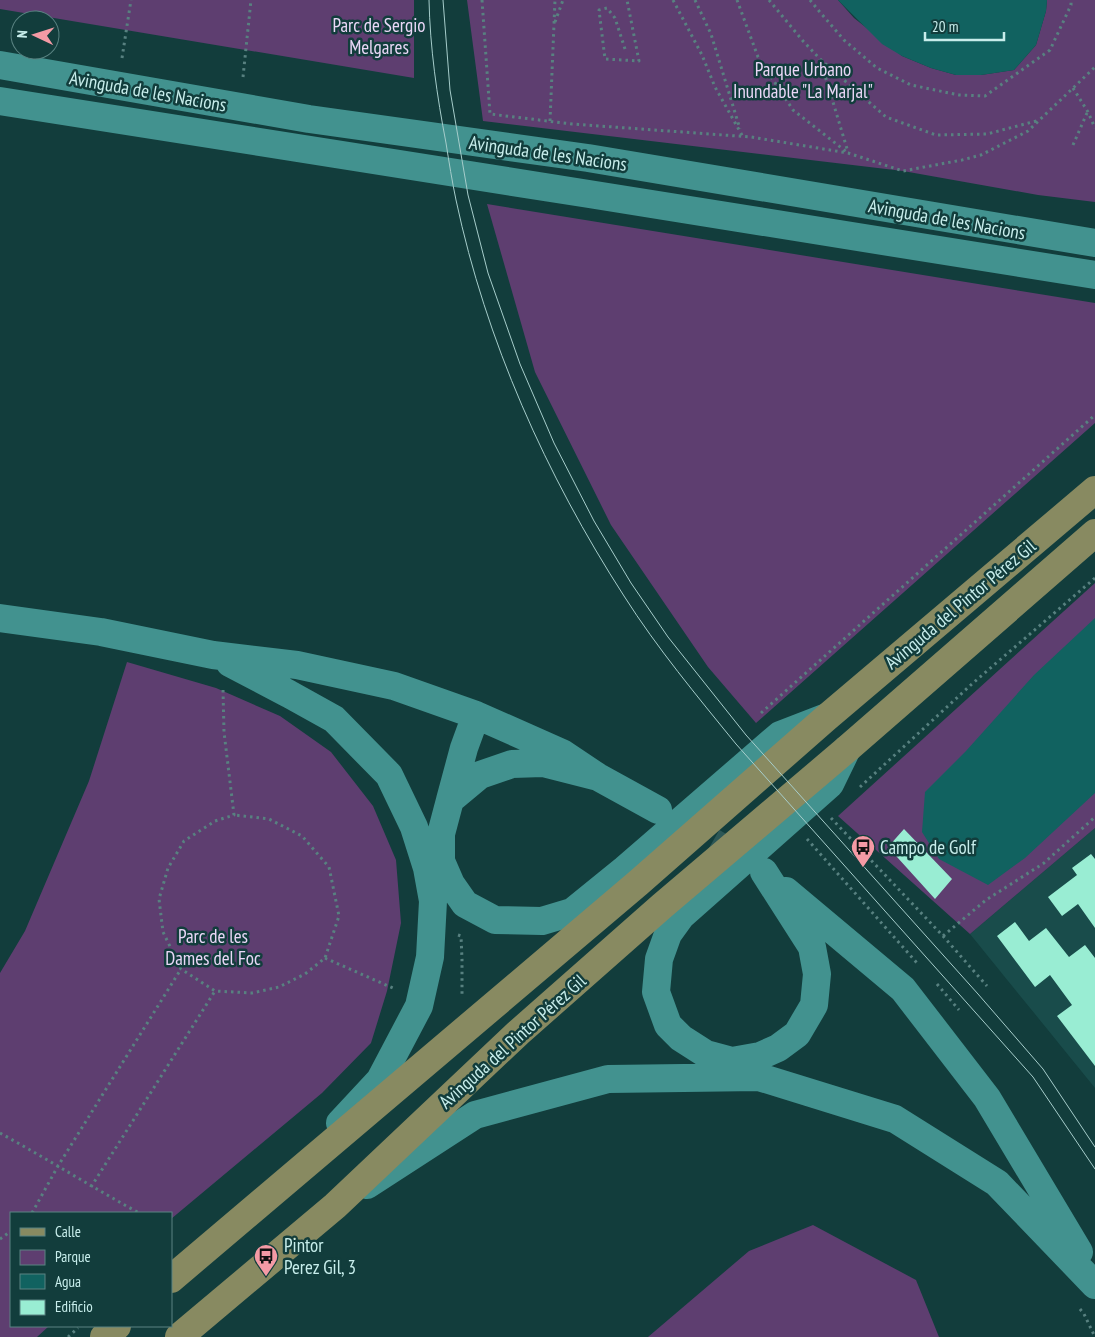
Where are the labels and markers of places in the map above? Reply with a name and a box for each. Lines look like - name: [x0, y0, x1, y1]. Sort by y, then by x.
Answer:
- bus stop icon: Campo de Golf: [850, 834, 876, 868]
- place label: Campo de Golf: [880, 835, 977, 859]
- place label: Pintor Perez Gil, 3: [284, 1233, 356, 1279]
- bus stop icon: Pintor Perez Gil, 3: [253, 1243, 279, 1277]

